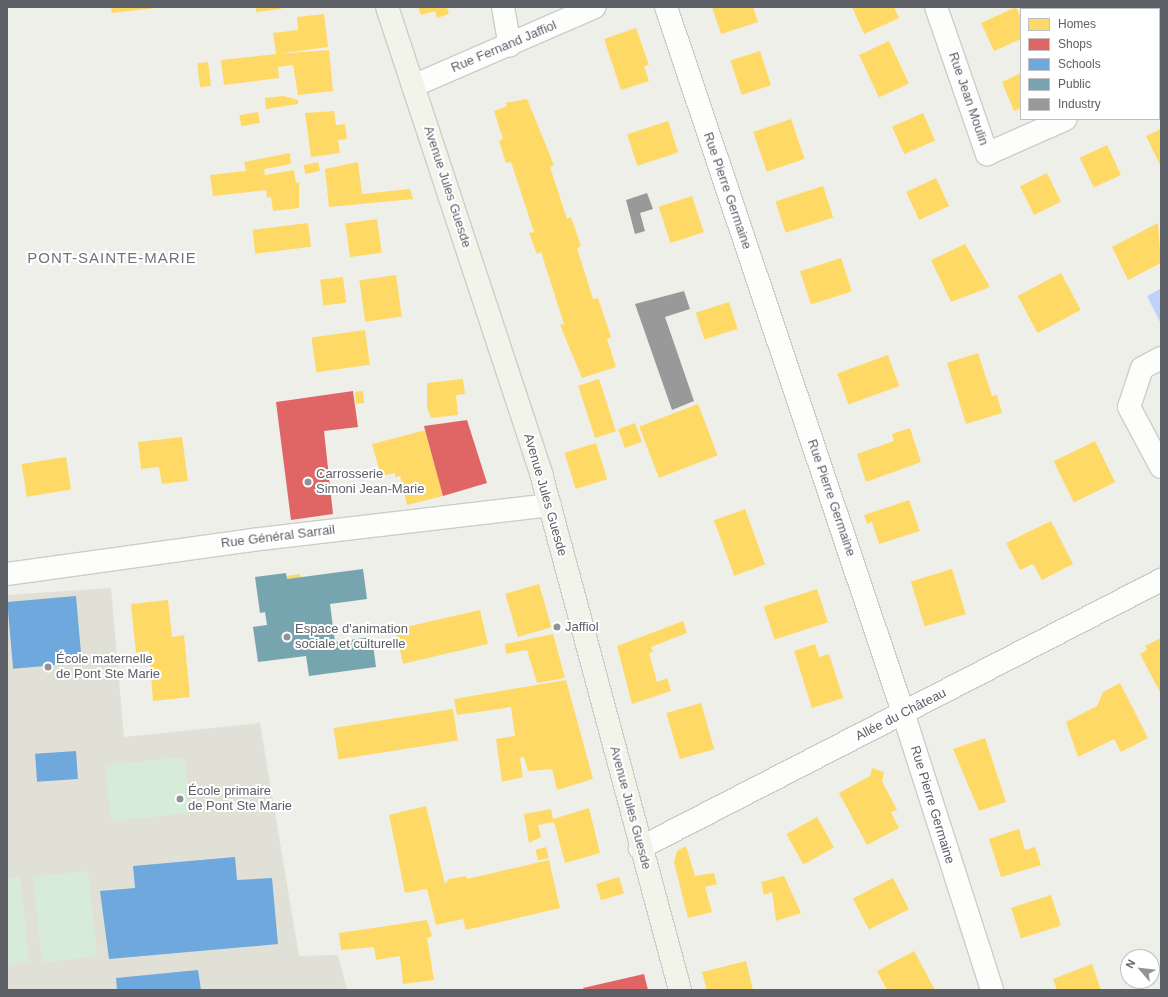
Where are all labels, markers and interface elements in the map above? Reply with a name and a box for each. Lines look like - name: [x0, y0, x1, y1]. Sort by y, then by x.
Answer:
- legend: [1020, 8, 1160, 120]
- text: Homes: [1058, 17, 1096, 31]
- street label: Rue Fernand Jaffiol: [449, 18, 559, 76]
- text: Shops: [1058, 37, 1092, 51]
- street label: Rue Jean Moulin: [945, 50, 991, 148]
- text: Schools: [1058, 57, 1101, 71]
- text: Public: [1058, 77, 1091, 91]
- text: Industry: [1058, 97, 1101, 111]
- street label: Avenue Jules Guesde: [420, 124, 474, 250]
- street label: Rue Pierre Germaine: [700, 130, 754, 252]
- district label: PONT-SAINTE-MARIE: [27, 249, 197, 267]
- street label: Avenue Jules Guesde: [520, 432, 570, 558]
- street label: Rue Pierre Germaine: [804, 437, 858, 559]
- place label: Carrosserie Simoni Jean-Marie: [316, 467, 424, 498]
- marker: Carrosserie Simoni Jean-Marie: [303, 477, 313, 487]
- street label: Rue Général Sarrail: [220, 522, 336, 552]
- place label: Jaffiol: [565, 619, 599, 635]
- place label: Espace d'animation sociale et culturelle: [295, 622, 408, 653]
- marker: Jaffiol: [552, 622, 562, 632]
- marker: Espace d'animation sociale et culturelle: [282, 632, 292, 642]
- place label: École maternelle de Pont Ste Marie: [56, 652, 160, 683]
- marker: École maternelle de Pont Ste Marie: [43, 662, 53, 672]
- street label: Allée du Château: [853, 685, 949, 745]
- street label: Rue Pierre Germaine: [907, 744, 957, 866]
- street label: Avenue Jules Guesde: [606, 745, 654, 871]
- place label: École primaire de Pont Ste Marie: [188, 784, 292, 815]
- marker: École primaire de Pont Ste Marie: [175, 794, 185, 804]
- north arrow: [1120, 949, 1160, 989]
- text: N: [1123, 958, 1137, 970]

